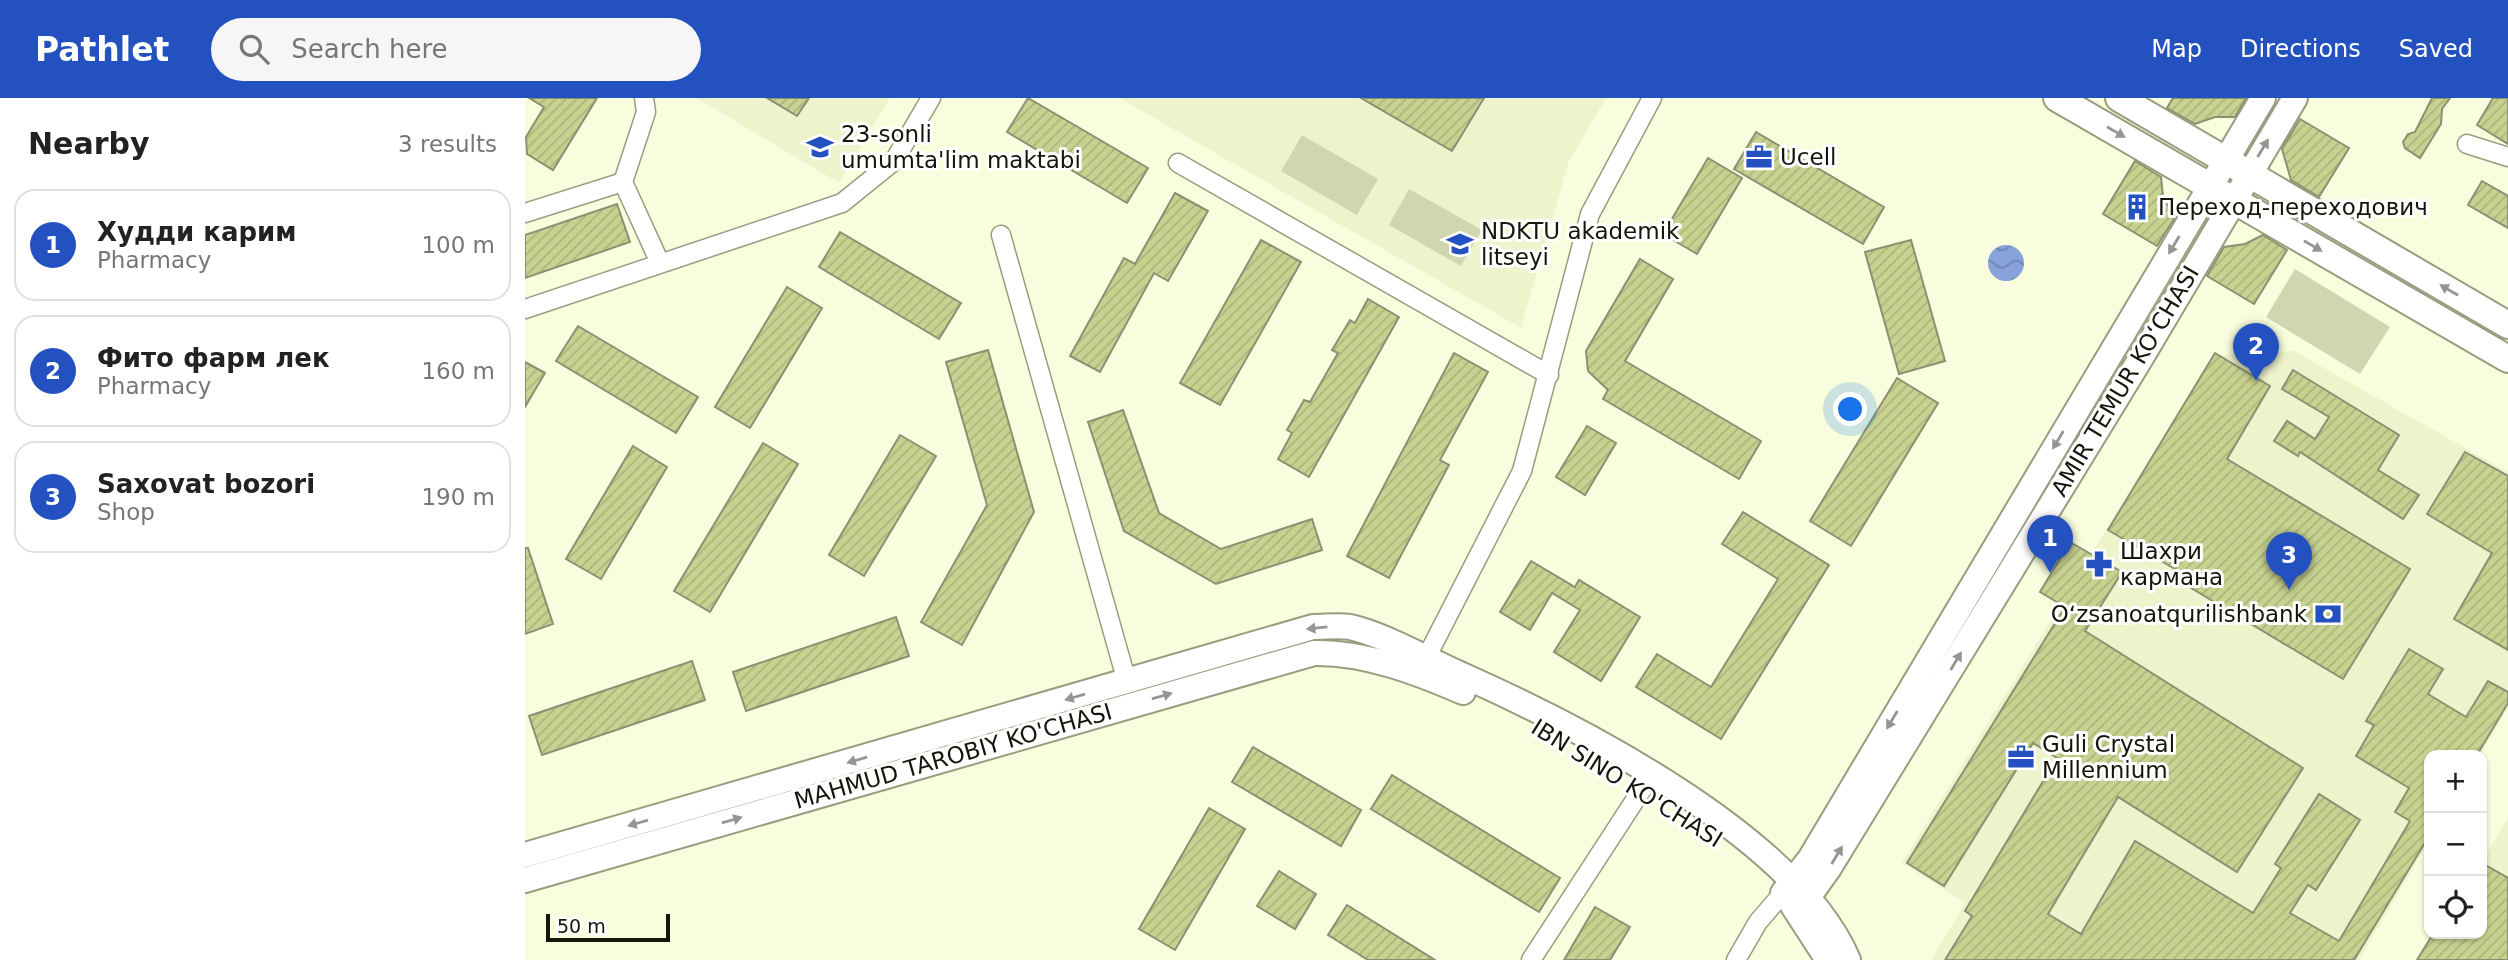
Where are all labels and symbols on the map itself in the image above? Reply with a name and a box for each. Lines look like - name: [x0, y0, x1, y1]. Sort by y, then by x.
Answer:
- place label: 23-sonli umumta'lim maktabi: [841, 121, 1081, 173]
- one-way arrow: [2107, 126, 2126, 138]
- school or university icon: 23-sonli umumta'lim maktabi: [805, 132, 835, 162]
- one-way arrow: [2257, 138, 2270, 157]
- office icon: Ucell: [1744, 142, 1774, 172]
- place label: Ucell: [1780, 144, 1836, 170]
- building icon: Переход-переходович: [2122, 192, 2152, 222]
- place label: Переход-переходович: [2158, 194, 2428, 220]
- place label: NDKTU akademik litseyi: [1481, 218, 1680, 270]
- school or university icon: NDKTU akademik litseyi: [1445, 229, 1475, 259]
- one-way arrow: [2168, 235, 2181, 254]
- one-way arrow: [2304, 240, 2323, 252]
- street label: AMIR TEMUR KO‘CHASI: [2046, 261, 2204, 501]
- one-way arrow: [2439, 284, 2459, 296]
- pin: 2: [2233, 323, 2279, 381]
- your location: [1833, 392, 1867, 426]
- one-way arrow: [2052, 431, 2065, 450]
- pin: 1: [2027, 515, 2073, 573]
- pin: 3: [2266, 532, 2312, 590]
- place label: Шахри кармана: [2120, 538, 2223, 590]
- pharmacy icon: Шахри кармана: [2084, 549, 2114, 579]
- bank icon: Oʻzsanoatqurilishbank: [2313, 599, 2343, 629]
- place label: Oʻzsanoatqurilishbank: [2051, 601, 2308, 627]
- one-way arrow: [1306, 623, 1328, 634]
- one-way arrow: [1949, 652, 1962, 671]
- one-way arrow: [1152, 690, 1173, 700]
- one-way arrow: [1064, 692, 1086, 703]
- street label: MAHMUD TAROBIY KO'CHASI: [791, 698, 1115, 814]
- one-way arrow: [1886, 711, 1899, 730]
- street label: IBN SINO KO'CHASI: [1527, 714, 1727, 852]
- place label: Guli Crystal Millennium: [2042, 731, 2175, 783]
- office icon: Guli Crystal Millennium: [2006, 742, 2036, 772]
- one-way arrow: [846, 755, 867, 765]
- one-way arrow: [721, 814, 742, 824]
- one-way arrow: [627, 818, 648, 828]
- one-way arrow: [1830, 846, 1843, 865]
- scale bar: [546, 911, 670, 943]

